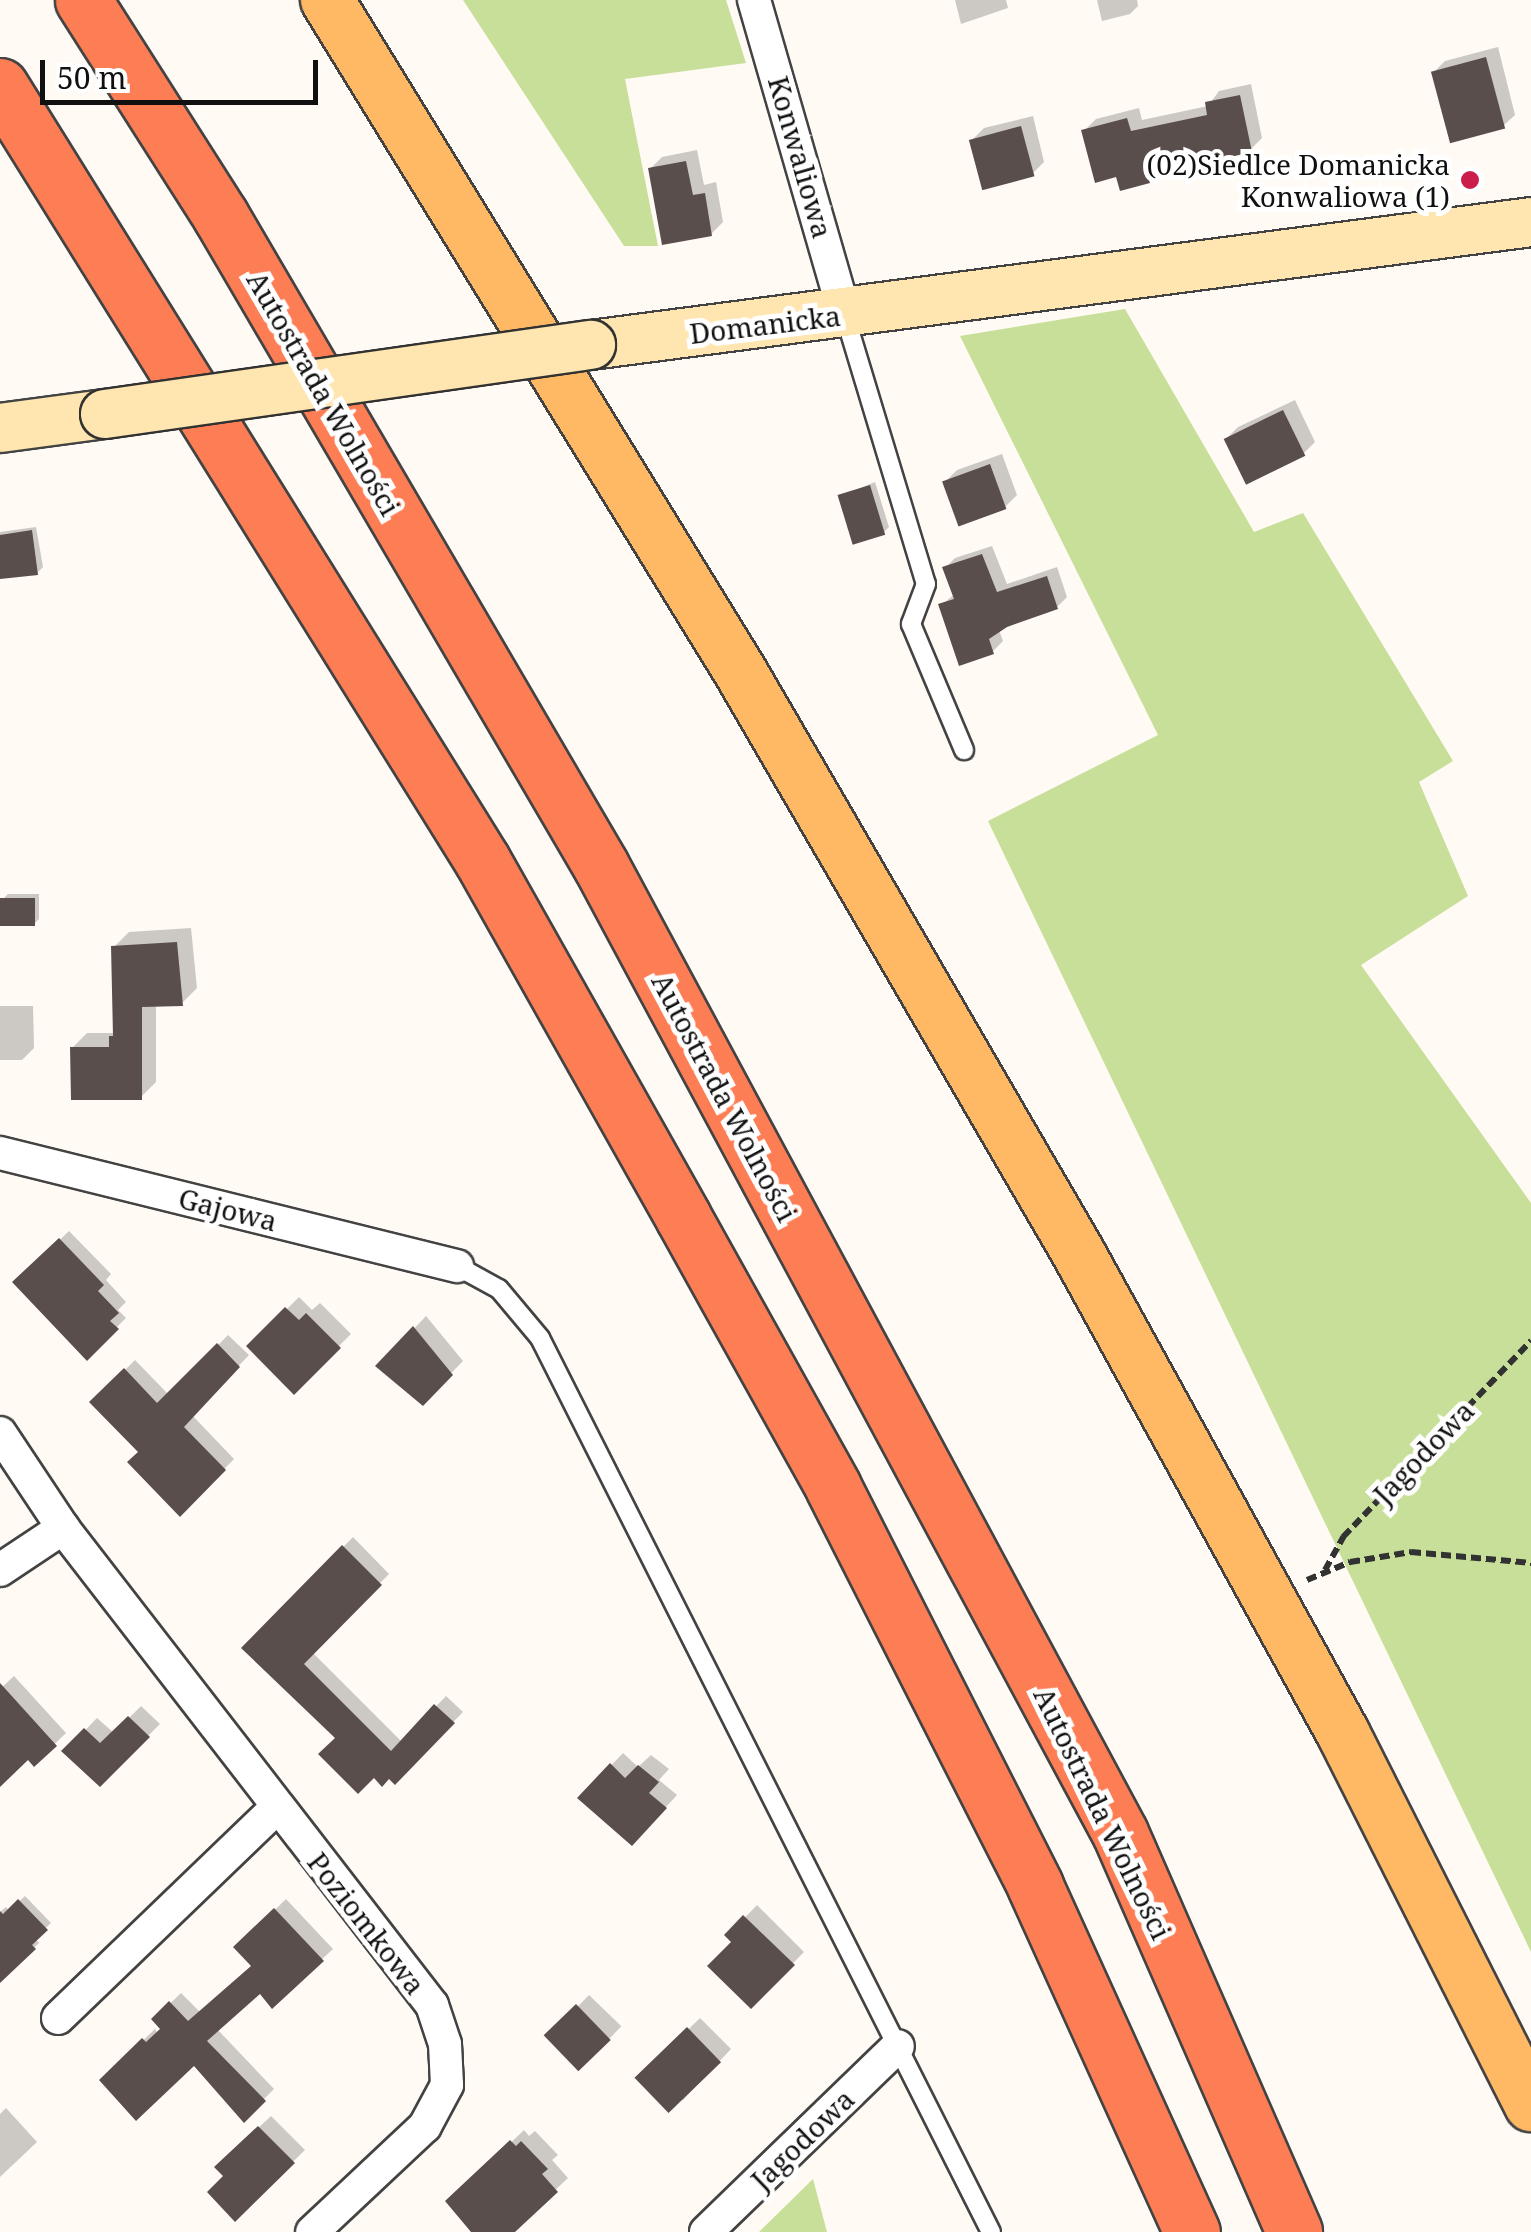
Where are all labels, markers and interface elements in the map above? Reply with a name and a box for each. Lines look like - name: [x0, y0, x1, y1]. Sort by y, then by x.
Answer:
- scale bar: [45, 40, 322, 102]
- text: 50 m: [57, 57, 127, 98]
- street label: Konwaliowa: [762, 72, 840, 242]
- place label: (02)Siedlce Domanicka Konwaliowa (1): [1147, 147, 1450, 213]
- marker: (02)Siedlce Domanicka Konwaliowa (1): [1459, 169, 1481, 191]
- street label: Autostrada Wolności: [240, 265, 408, 521]
- street label: Domanicka: [688, 298, 842, 350]
- street label: Autostrada Wolności: [645, 967, 805, 1227]
- street label: Gajowa: [175, 1181, 281, 1237]
- street label: Jagodowa: [1366, 1393, 1480, 1511]
- street label: Autostrada Wolności: [1027, 1682, 1179, 1944]
- street label: Poziomkowa: [301, 1845, 433, 2001]
- street label: Jagodowa: [743, 2082, 861, 2196]

